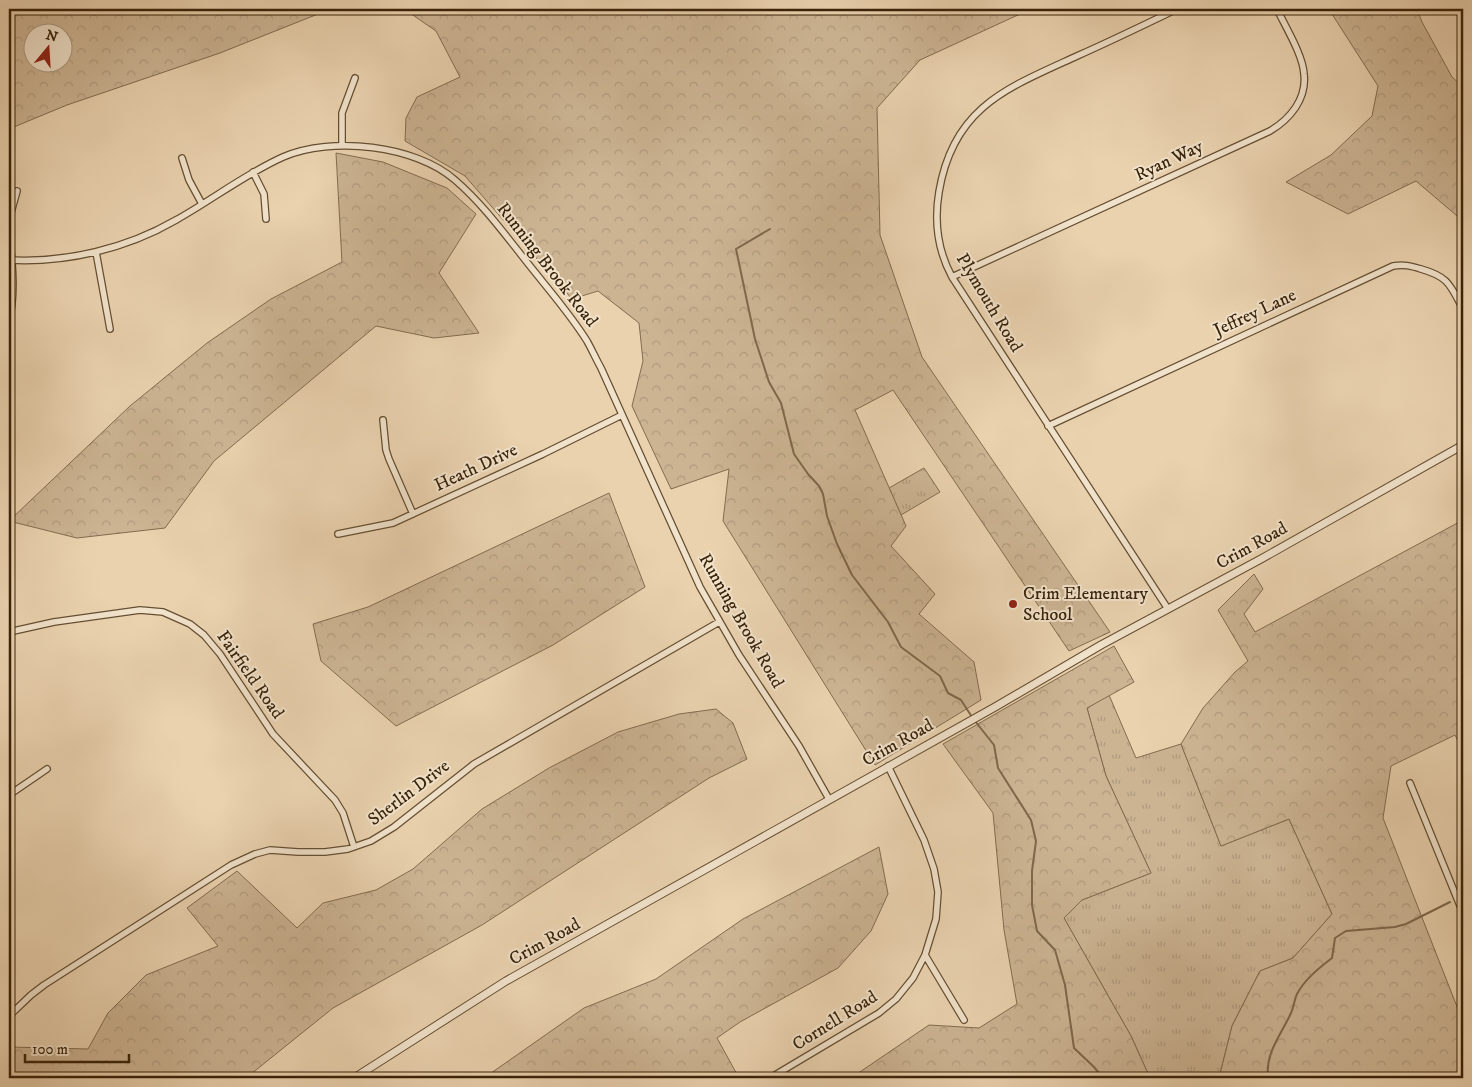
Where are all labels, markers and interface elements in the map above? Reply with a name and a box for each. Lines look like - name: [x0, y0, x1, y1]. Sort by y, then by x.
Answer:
- north arrow: [22, 22, 72, 72]
- text: N: [43, 26, 60, 47]
- street label: Ryan Way: [1131, 135, 1207, 186]
- street label: Running Brook Road: [492, 198, 602, 332]
- street label: Plymouth Road: [951, 250, 1027, 356]
- street label: Jeffrey Lane: [1209, 284, 1300, 342]
- street label: Heath Drive: [431, 439, 521, 497]
- street label: Crim Road: [1213, 517, 1291, 574]
- street label: Running Brook Road: [694, 550, 788, 692]
- place label: Crim Elementary School: [1023, 583, 1148, 626]
- marker: Crim Elementary School: [1007, 598, 1019, 610]
- street label: Fairfield Road: [212, 627, 288, 723]
- street label: Crim Road: [859, 714, 937, 771]
- street label: Sherlin Drive: [364, 755, 454, 831]
- street label: Crim Road: [506, 913, 584, 970]
- street label: Cornell Road: [788, 986, 882, 1056]
- scale bar: [25, 1032, 129, 1064]
- text: 100 m: [32, 1040, 68, 1059]

